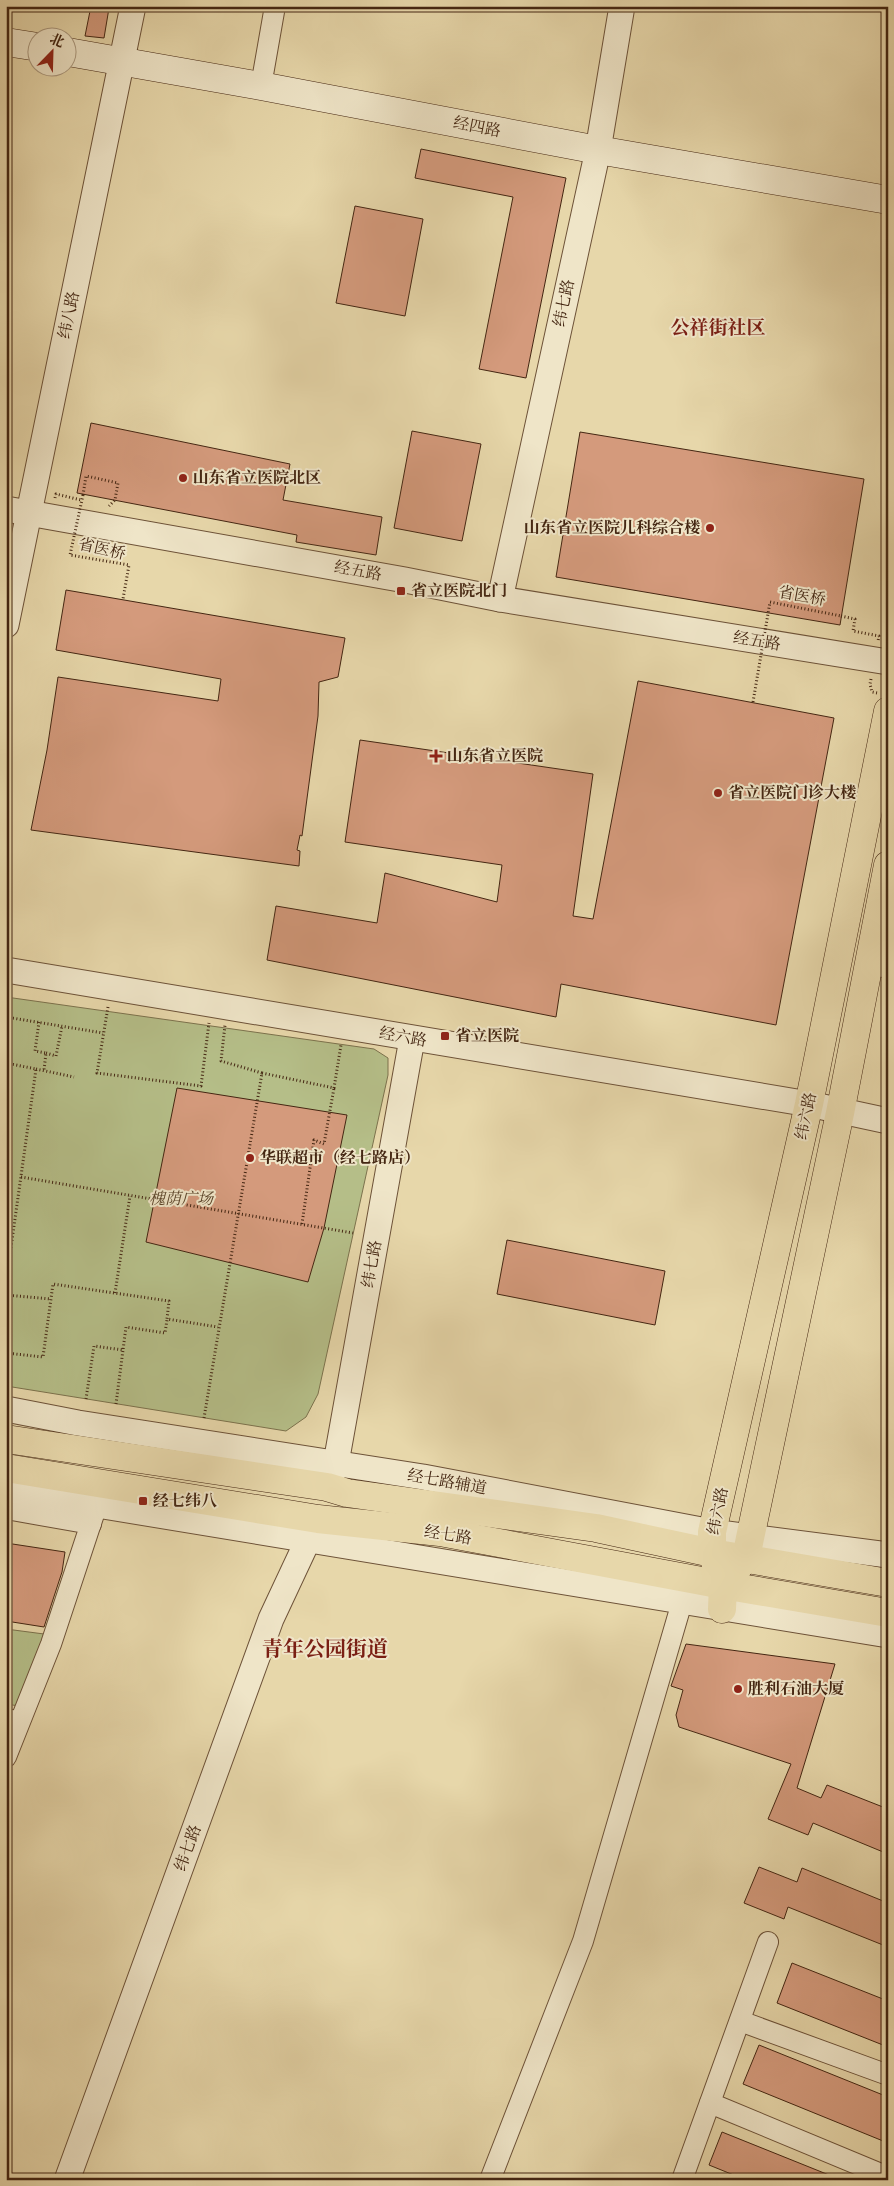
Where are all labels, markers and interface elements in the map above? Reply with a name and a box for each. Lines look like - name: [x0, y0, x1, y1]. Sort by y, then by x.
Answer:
- north arrow: [28, 28, 78, 78]
- text: 北: [47, 30, 67, 52]
- street label: 经四路: [452, 113, 502, 141]
- street label: 纬七路: [549, 277, 579, 329]
- street label: 纬八路: [54, 289, 84, 341]
- district label: 公祥街社区: [670, 316, 766, 340]
- place label: 山东省立医院北区: [193, 468, 321, 488]
- marker: 山东省立医院北区: [177, 472, 189, 484]
- place label: 山东省立医院儿科综合楼: [524, 518, 700, 538]
- marker: 山东省立医院儿科综合楼: [704, 522, 716, 534]
- street label: 省医桥: [76, 534, 128, 564]
- street label: 经五路: [333, 557, 383, 585]
- place label: 省立医院北门: [411, 581, 507, 601]
- street label: 省医桥: [777, 582, 827, 610]
- marker: 省立医院北门: [395, 585, 407, 597]
- street label: 经五路: [732, 627, 782, 655]
- place label: 山东省立医院: [447, 746, 543, 766]
- marker: 山东省立医院: [429, 749, 443, 763]
- place label: 省立医院门诊大楼: [728, 783, 856, 803]
- marker: 省立医院门诊大楼: [712, 787, 724, 799]
- street label: 经六路: [378, 1023, 428, 1051]
- place label: 省立医院: [455, 1026, 519, 1046]
- marker: 省立医院: [439, 1030, 451, 1042]
- street label: 纬六路: [791, 1090, 821, 1142]
- place label: 华联超市（经七路店）: [260, 1148, 420, 1168]
- marker: 华联超市（经七路店）: [244, 1152, 256, 1164]
- park label: 槐荫广场: [149, 1189, 215, 1209]
- street label: 纬七路: [358, 1239, 386, 1289]
- street label: 经七路辅道: [406, 1465, 488, 1499]
- street label: 纬六路: [704, 1486, 732, 1536]
- place label: 经七纬八: [153, 1491, 217, 1511]
- marker: 经七纬八: [137, 1495, 149, 1507]
- street label: 经七路: [423, 1521, 473, 1549]
- district label: 青年公园街道: [262, 1637, 388, 1663]
- place label: 胜利石油大厦: [748, 1679, 844, 1699]
- marker: 胜利石油大厦: [732, 1683, 744, 1695]
- street label: 纬七路: [170, 1822, 206, 1874]

